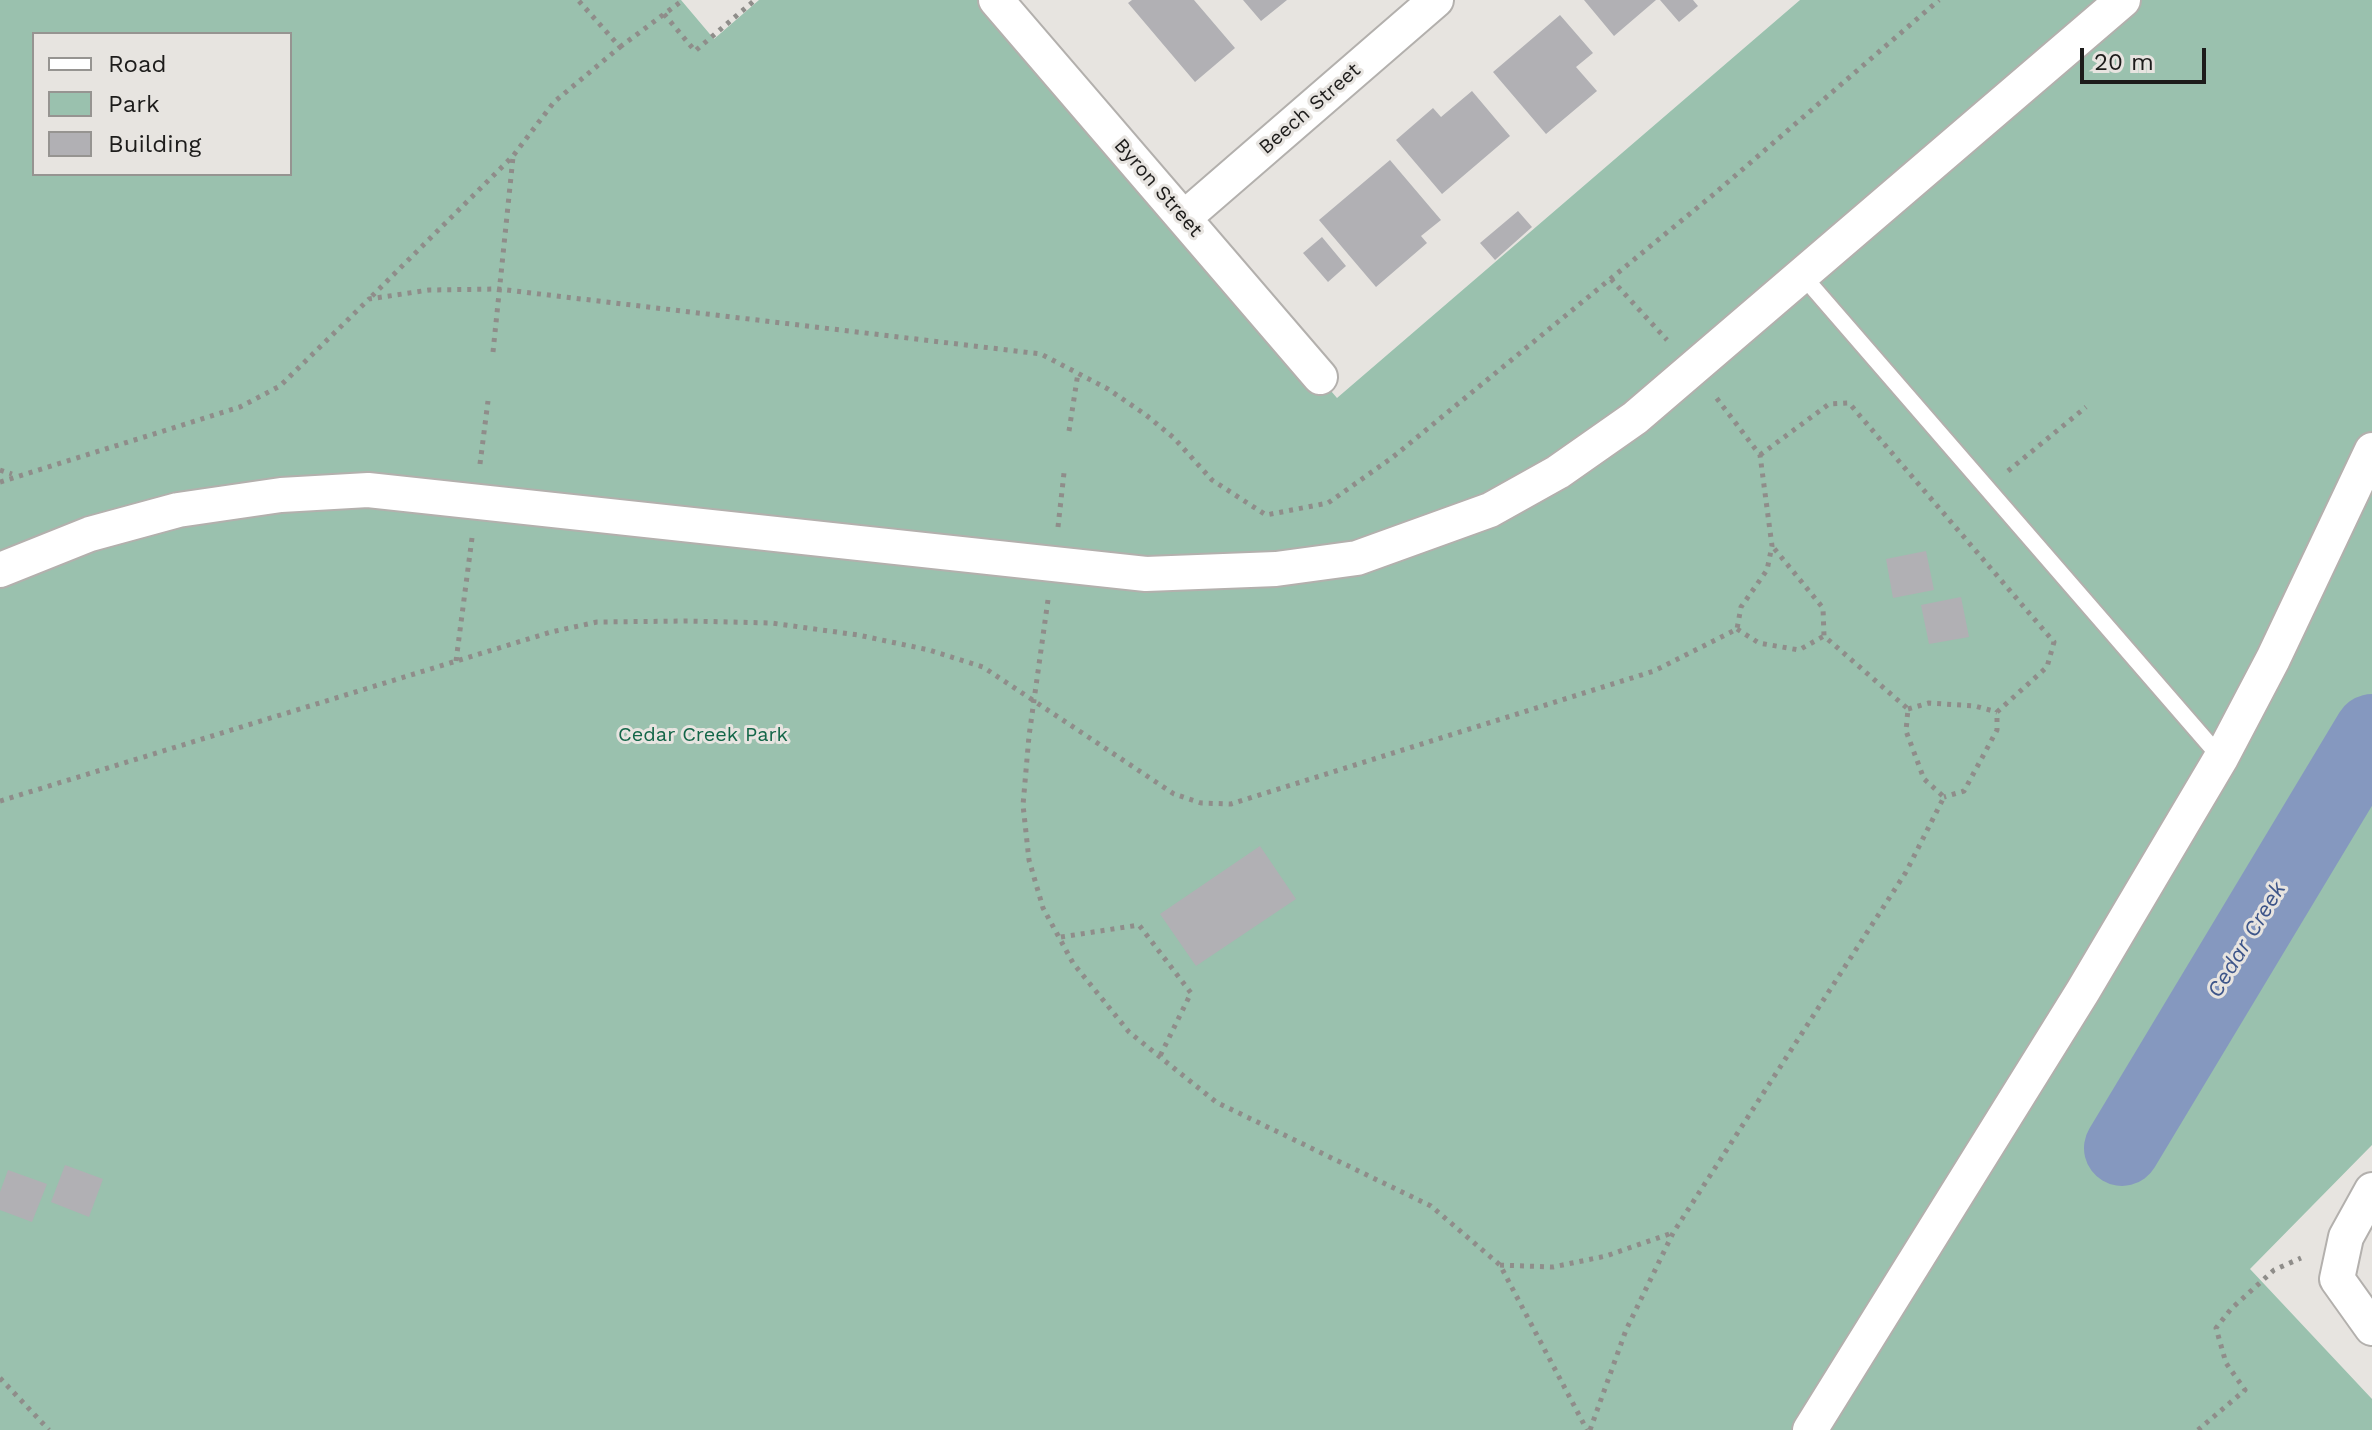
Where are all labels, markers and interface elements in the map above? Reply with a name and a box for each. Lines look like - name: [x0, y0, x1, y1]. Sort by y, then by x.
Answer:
- legend: [32, 32, 292, 176]
- scale bar: [2084, 32, 2210, 82]
- text: 20 m: [2094, 48, 2154, 76]
- text: Road: [108, 50, 167, 78]
- street label: Beech Street: [1254, 58, 1366, 160]
- text: Park: [108, 90, 160, 118]
- text: Building: [108, 130, 201, 158]
- street label: Byron Street: [1109, 134, 1207, 242]
- park label: Cedar Creek Park: [618, 723, 788, 747]
- water label: Cedar Creek: [2202, 877, 2292, 1003]

